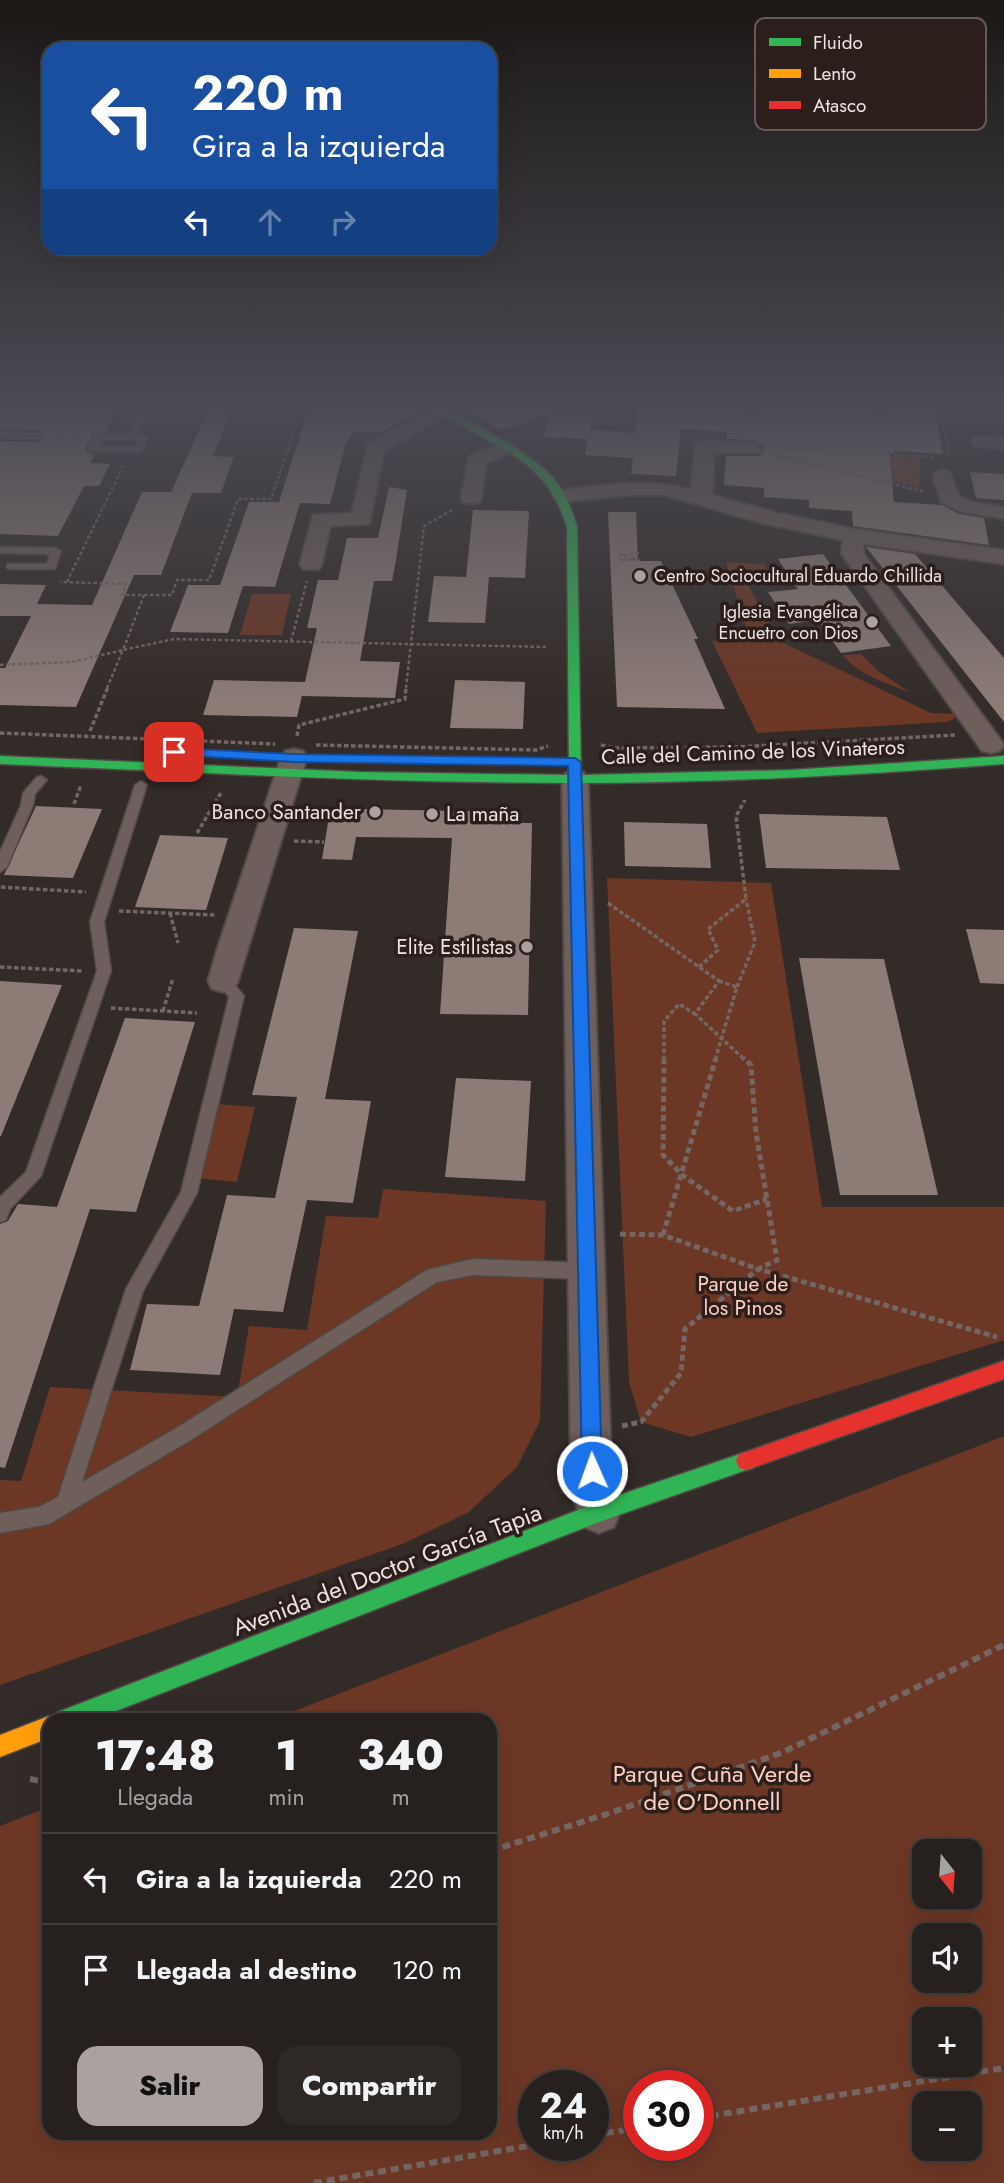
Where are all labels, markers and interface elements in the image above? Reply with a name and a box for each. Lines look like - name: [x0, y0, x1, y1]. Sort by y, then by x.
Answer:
- legend: [755, 18, 986, 130]
- text: Fluido: [813, 29, 863, 56]
- text: 220 m: [192, 58, 344, 128]
- text: Lento: [813, 60, 856, 87]
- icon: left: [77, 70, 168, 161]
- text: Atasco: [813, 92, 866, 119]
- text: Gira a la izquierda: [192, 123, 445, 169]
- icon: left: [178, 203, 216, 241]
- icon: ahead: [251, 203, 289, 241]
- icon: right: [324, 203, 362, 241]
- place label: Centro Sociocultural Eduardo Chillida: [654, 563, 942, 589]
- marker: Centro Sociocultural Eduardo Chillida: [632, 568, 648, 584]
- place label: Iglesia Evangélica Encuetro con Dios: [719, 599, 858, 646]
- marker: Iglesia Evangélica Encuetro con Dios: [864, 614, 880, 630]
- pin: [144, 722, 204, 782]
- street label: Calle del Camino de los Vinateros: [601, 732, 905, 772]
- icon: arrive: [155, 733, 193, 771]
- place label: Banco Santander: [212, 797, 362, 827]
- place label: La maña: [446, 799, 519, 829]
- marker: Banco Santander: [367, 804, 383, 820]
- marker: La maña: [424, 806, 440, 822]
- place label: Elite Estilistas: [396, 932, 513, 962]
- marker: Elite Estilistas: [519, 939, 535, 955]
- park label: Parque de los Pinos: [698, 1269, 789, 1323]
- position arrow: [555, 1434, 629, 1508]
- street label: Avenida del Doctor García Tapia: [227, 1494, 547, 1645]
- text: 17:48: [95, 1725, 215, 1786]
- text: 1: [275, 1725, 298, 1786]
- text: 340: [358, 1725, 444, 1786]
- park label: Parque Cuña Verde de O'Donnell: [613, 1756, 811, 1819]
- text: Llegada: [117, 1780, 193, 1814]
- text: min: [268, 1780, 304, 1814]
- text: m: [392, 1780, 410, 1814]
- north arrow: [912, 1839, 982, 1909]
- map controls: [912, 1839, 982, 2161]
- icon: left: [77, 1860, 115, 1898]
- text: Gira a la izquierda: [136, 1860, 362, 1898]
- text: 220 m: [389, 1860, 462, 1898]
- button: sound: [912, 1923, 982, 1993]
- icon: arrive: [77, 1951, 115, 1989]
- text: Llegada al destino: [136, 1951, 357, 1989]
- text: 120 m: [392, 1951, 462, 1989]
- button: +: [912, 2007, 982, 2077]
- button: Salir: [77, 2046, 263, 2126]
- button: Compartir: [277, 2046, 462, 2126]
- speed limit sign: 30: [623, 2070, 714, 2161]
- text: 24: [540, 2081, 587, 2131]
- button: −: [912, 2091, 982, 2161]
- text: km/h: [543, 2120, 584, 2146]

